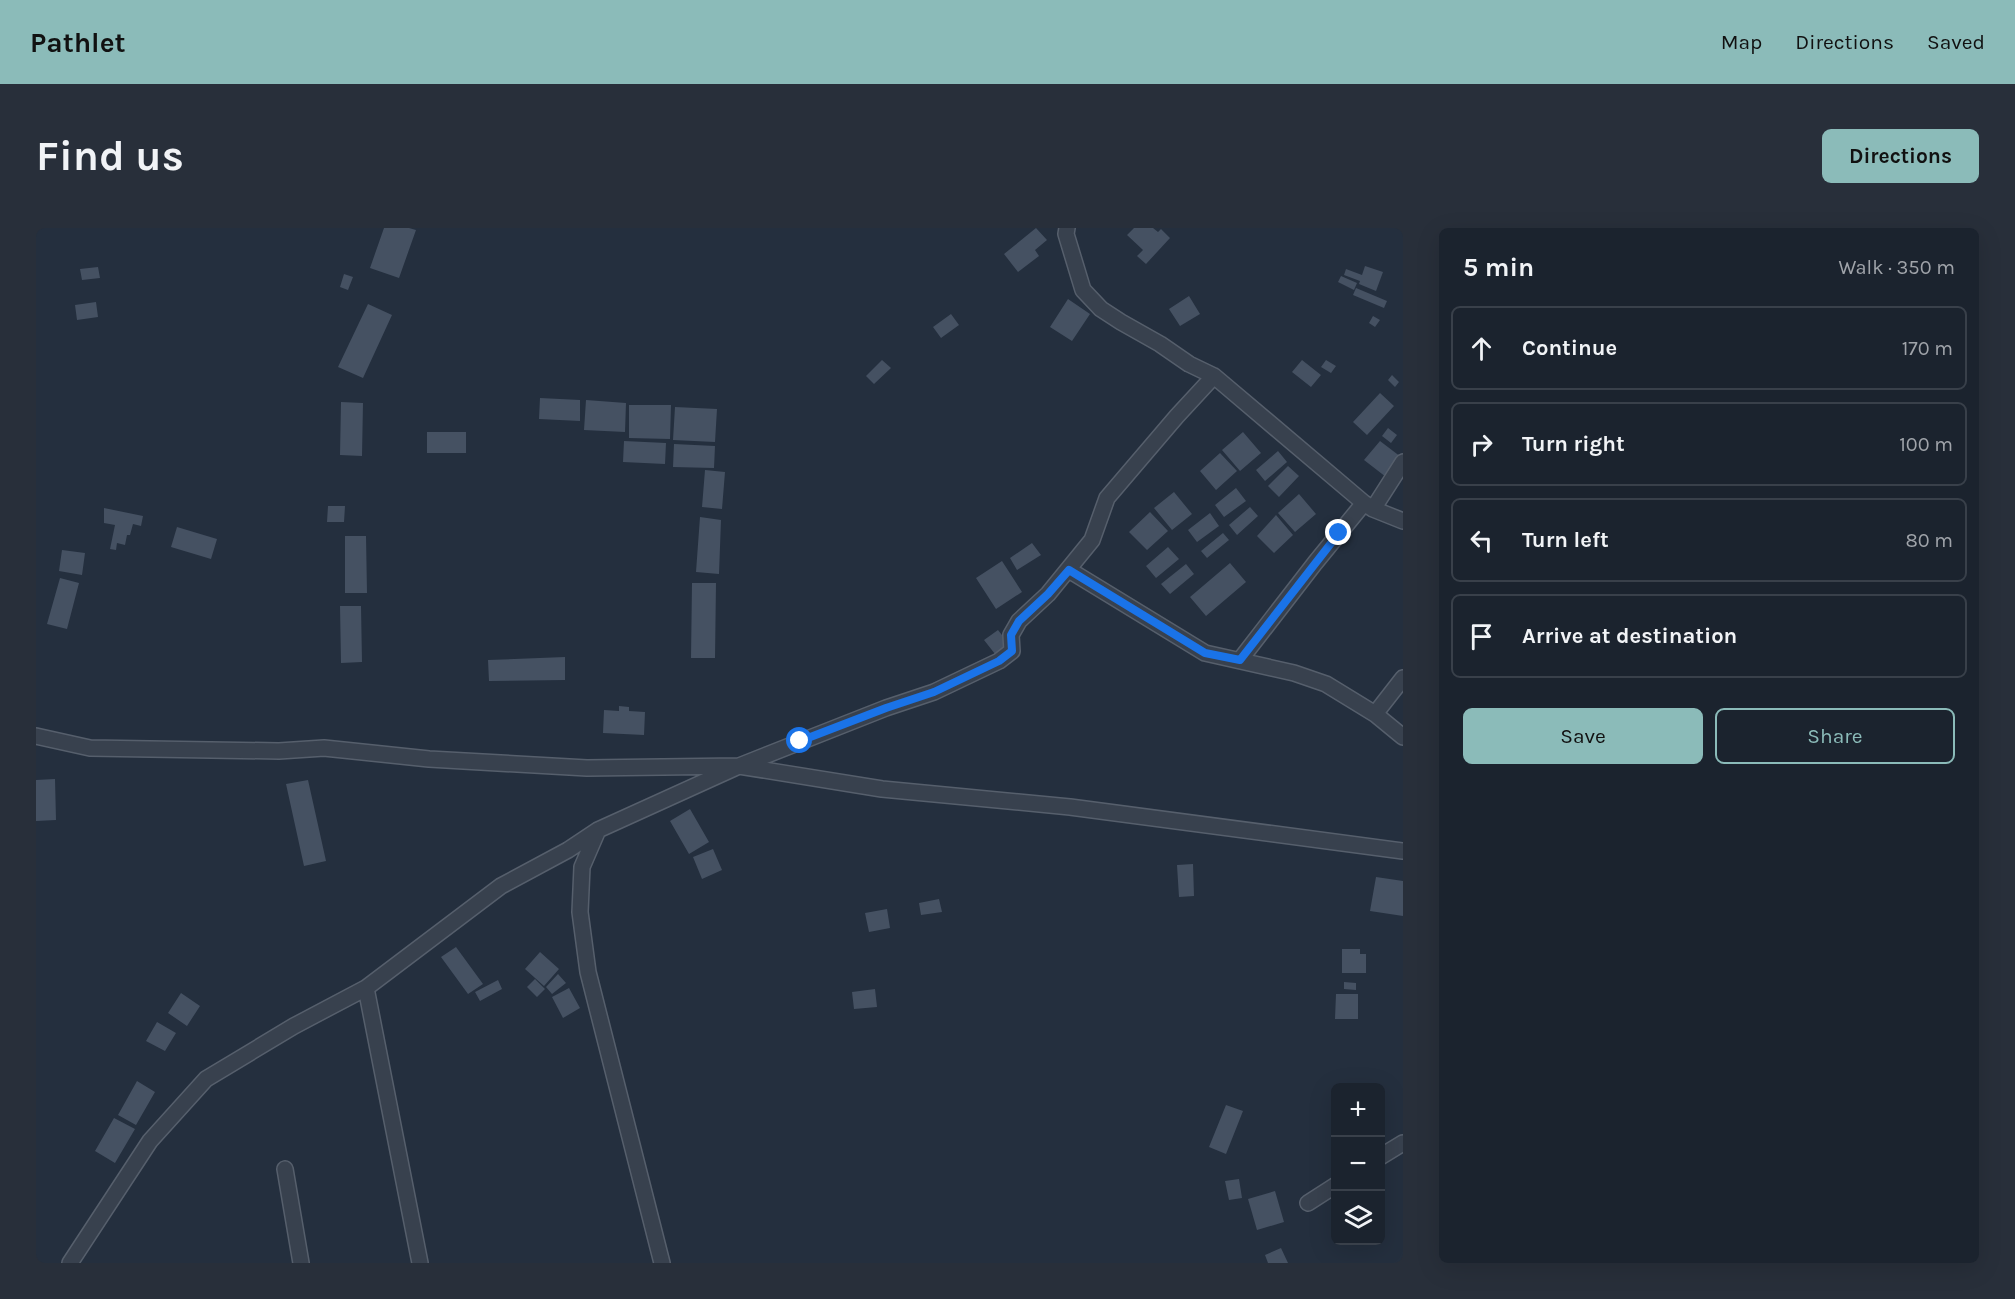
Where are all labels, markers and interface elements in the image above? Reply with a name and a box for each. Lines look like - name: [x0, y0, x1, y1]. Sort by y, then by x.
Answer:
- text: Pathlet: [30, 26, 126, 59]
- text: Map: [1721, 30, 1762, 54]
- text: Directions: [1795, 30, 1894, 54]
- text: Saved: [1927, 30, 1985, 54]
- button: Directions: [1822, 129, 1979, 183]
- text: Find us: [36, 131, 184, 181]
- text: 5 min: [1463, 252, 1534, 283]
- text: Walk · 350 m: [1838, 256, 1955, 279]
- icon: ahead: [1465, 332, 1498, 365]
- text: Continue: [1522, 335, 1617, 361]
- text: 170 m: [1902, 337, 1953, 360]
- icon: right: [1465, 428, 1498, 461]
- text: Turn right: [1522, 431, 1625, 457]
- text: 100 m: [1899, 433, 1953, 456]
- route end: [1325, 519, 1351, 545]
- icon: left: [1465, 524, 1498, 557]
- text: Turn left: [1522, 527, 1609, 553]
- text: 80 m: [1905, 529, 1953, 552]
- icon: arrive: [1465, 620, 1498, 653]
- text: Arrive at destination: [1522, 623, 1737, 649]
- button: Save: [1463, 708, 1703, 764]
- button: Share: [1715, 708, 1955, 764]
- route start: [786, 727, 812, 753]
- map controls: [1331, 1083, 1385, 1245]
- button: +: [1331, 1083, 1385, 1137]
- button: −: [1331, 1137, 1385, 1191]
- button: layers: [1331, 1191, 1385, 1245]

